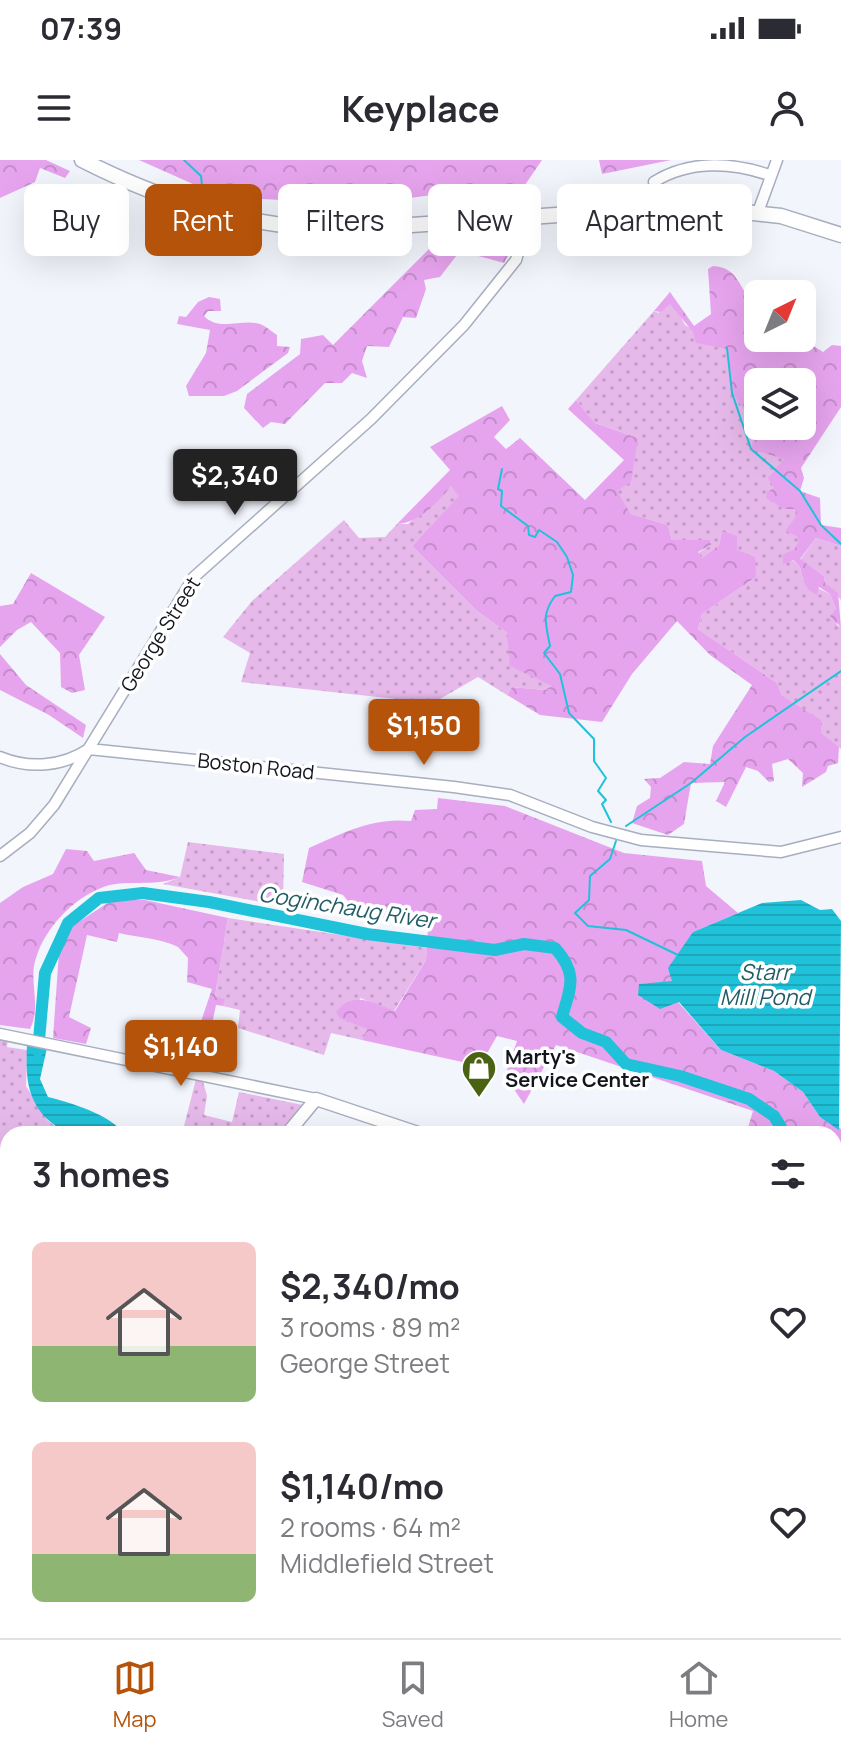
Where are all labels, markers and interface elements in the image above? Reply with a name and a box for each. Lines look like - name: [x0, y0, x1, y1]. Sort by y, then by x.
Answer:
- text: 07:39: [40, 8, 122, 49]
- text: Keyplace: [341, 84, 500, 133]
- icon: menu: [32, 86, 76, 130]
- icon: person: [765, 86, 809, 130]
- chip: Buy: [24, 184, 129, 256]
- chip: Rent: [145, 184, 262, 256]
- chip: Filters: [278, 184, 412, 256]
- chip: New: [428, 184, 541, 256]
- chip: Apartment: [557, 184, 752, 256]
- north arrow: [744, 280, 816, 352]
- map controls: [744, 280, 816, 440]
- button: layers: [744, 368, 816, 440]
- pin: $2,340: [170, 449, 300, 517]
- text: $2,340: [191, 457, 279, 493]
- street label: George Street: [114, 571, 206, 697]
- pin: $1,150: [359, 699, 489, 767]
- text: $1,150: [386, 707, 462, 743]
- street label: Boston Road: [196, 746, 316, 786]
- water label: Coginchaug River: [257, 878, 440, 936]
- water label: Starr Mill Pond: [720, 957, 813, 1012]
- pin: $1,140: [116, 1020, 246, 1088]
- text: $1,140: [143, 1028, 219, 1064]
- place label: Marty's Service Center: [505, 1043, 649, 1093]
- shop icon: Marty's Service Center: [460, 1049, 498, 1099]
- text: 3 homes: [32, 1151, 170, 1197]
- icon: filters: [766, 1152, 810, 1196]
- text: $2,340/mo: [280, 1263, 460, 1309]
- icon: home: [96, 1274, 192, 1370]
- icon: heart: [766, 1300, 810, 1344]
- text: 3 rooms · 89 m²: [280, 1309, 460, 1345]
- text: George Street: [280, 1345, 450, 1381]
- text: $1,140/mo: [280, 1463, 444, 1509]
- icon: home: [96, 1474, 192, 1570]
- icon: heart: [766, 1500, 810, 1544]
- text: 2 rooms · 64 m²: [280, 1509, 461, 1545]
- text: Middlefield Street: [280, 1545, 494, 1581]
- tab: Map: [113, 1656, 157, 1734]
- tab: Saved: [382, 1656, 444, 1734]
- tab: Home: [669, 1656, 728, 1734]

